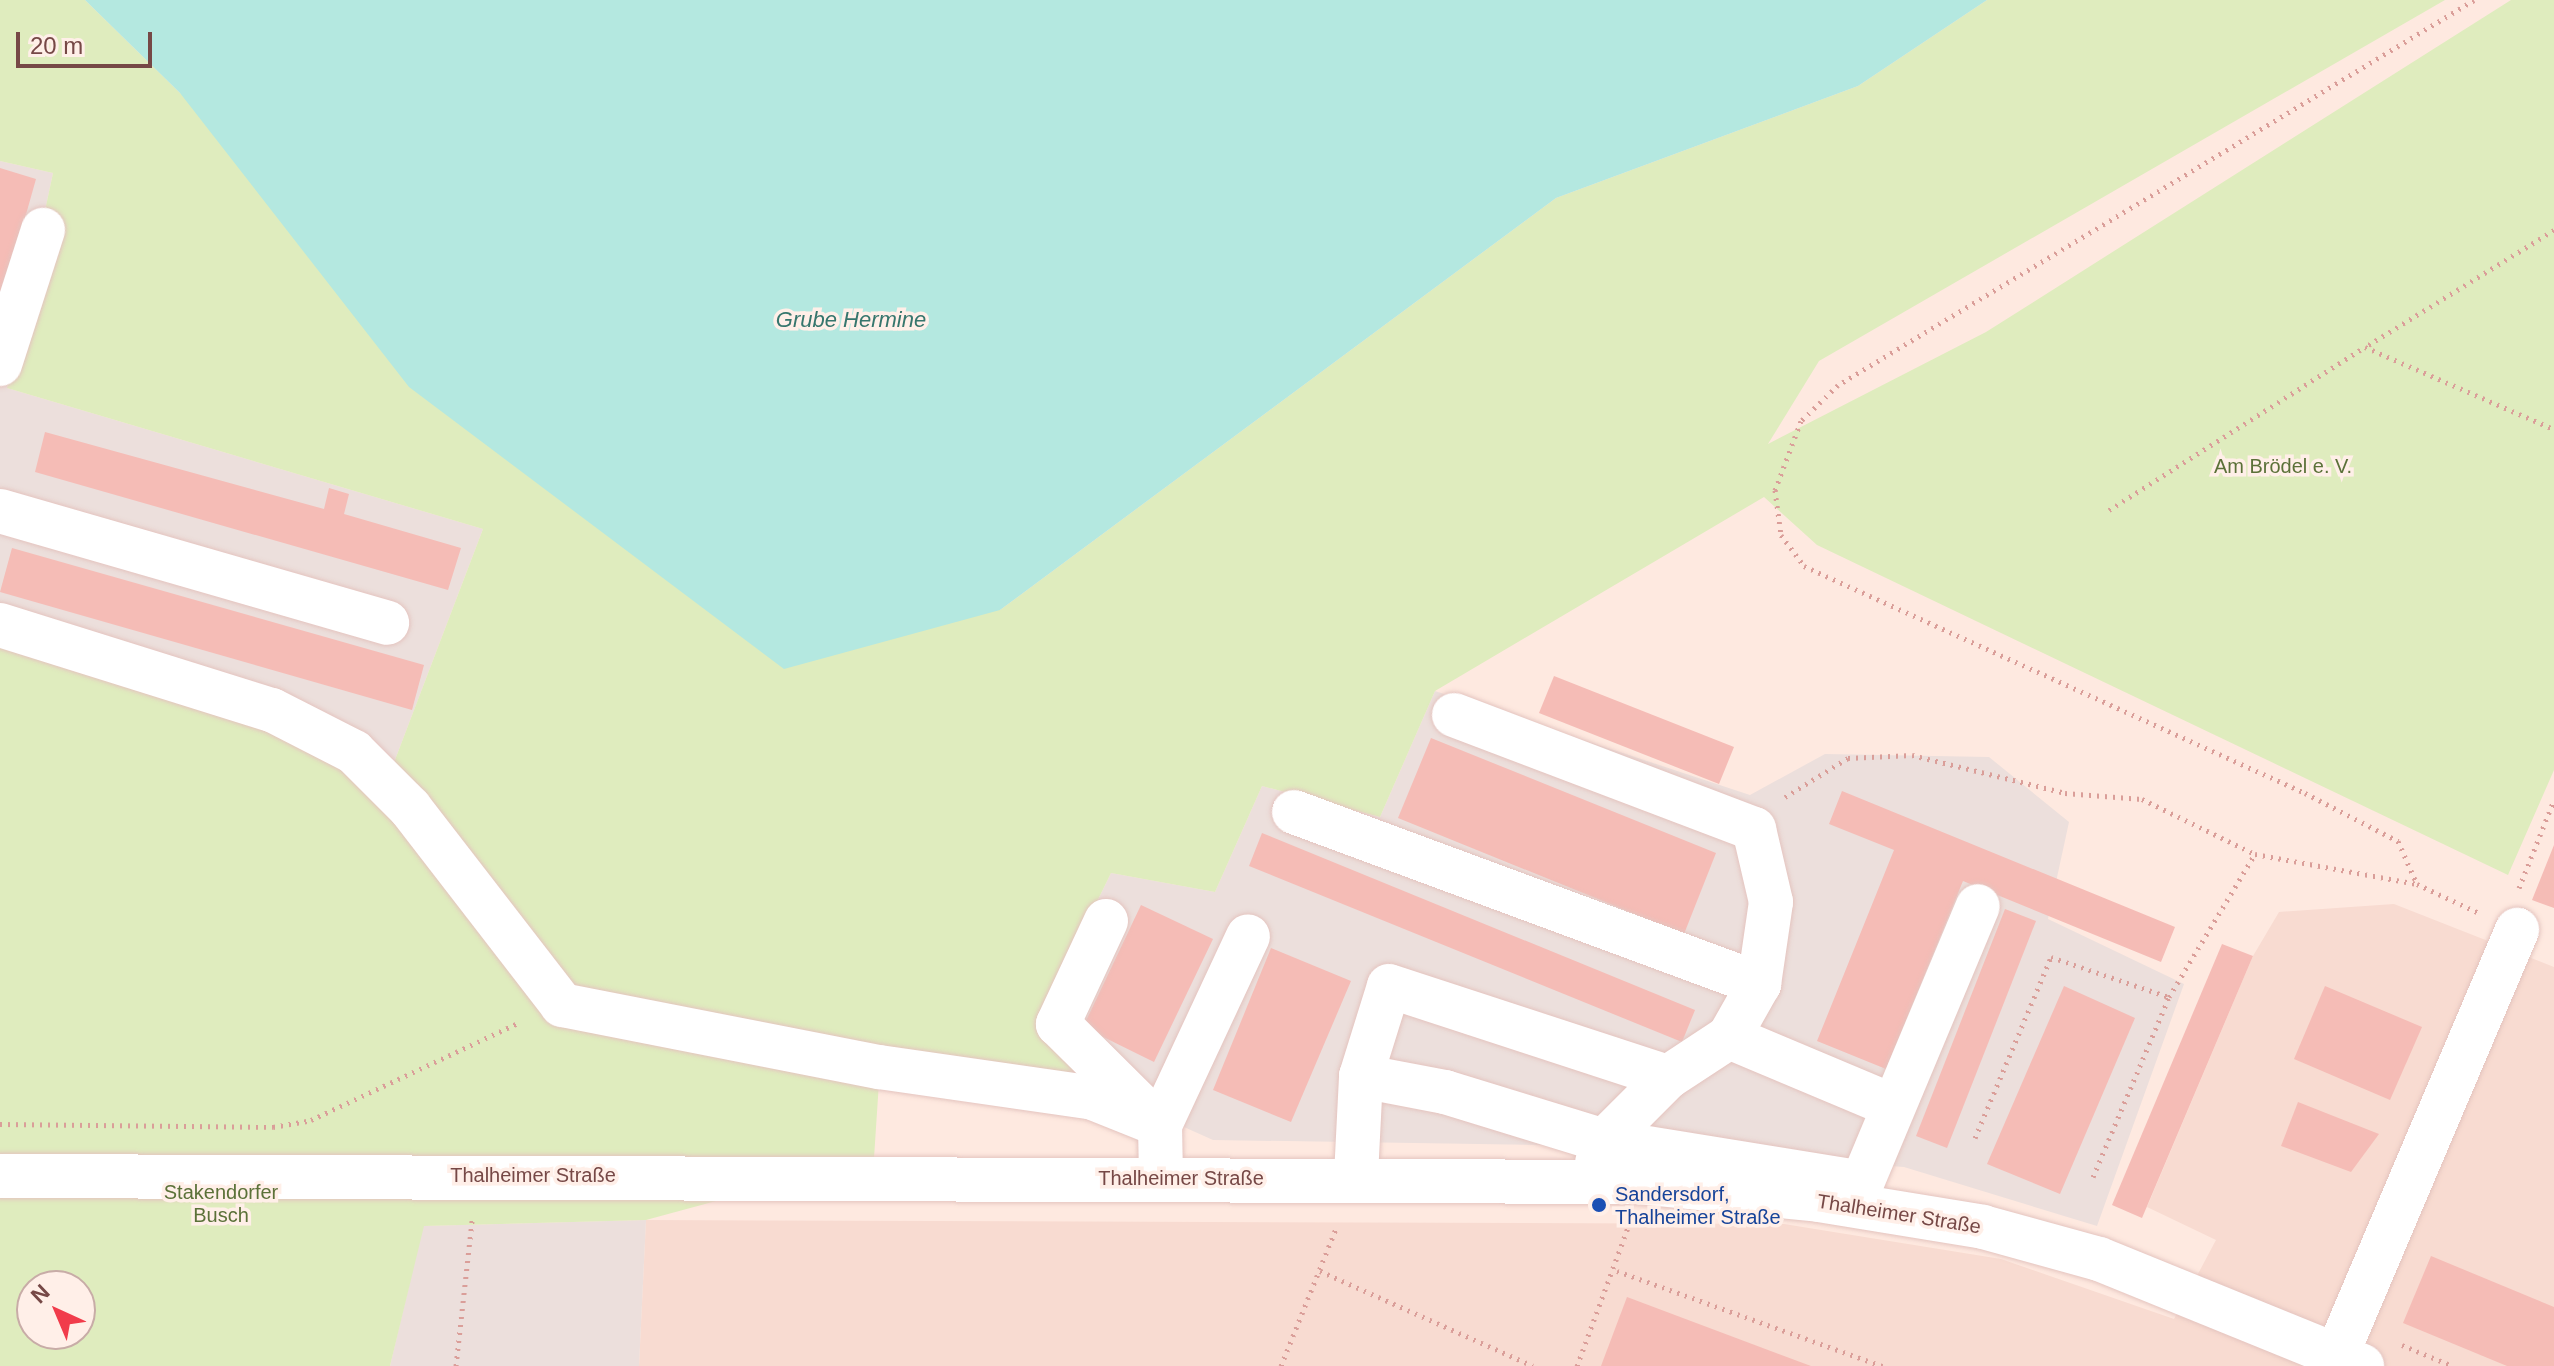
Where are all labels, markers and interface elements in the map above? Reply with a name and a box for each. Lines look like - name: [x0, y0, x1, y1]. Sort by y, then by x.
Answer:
- scale bar: [20, 16, 156, 66]
- text: 20 m: [30, 32, 83, 59]
- water label: Grube Hermine: [776, 307, 926, 333]
- park label: Am Brödel e. V.: [2214, 454, 2352, 478]
- street label: Thalheimer Straße: [450, 1163, 616, 1187]
- street label: Thalheimer Straße: [1098, 1166, 1264, 1190]
- park label: Stakendorfer Busch: [164, 1180, 278, 1227]
- place label: Sandersdorf, Thalheimer Straße: [1615, 1182, 1781, 1229]
- street label: Thalheimer Straße: [1815, 1189, 1983, 1239]
- marker: Sandersdorf, Thalheimer Straße: [1590, 1196, 1608, 1214]
- north arrow: [16, 1270, 96, 1350]
- text: N: [26, 1279, 55, 1308]

